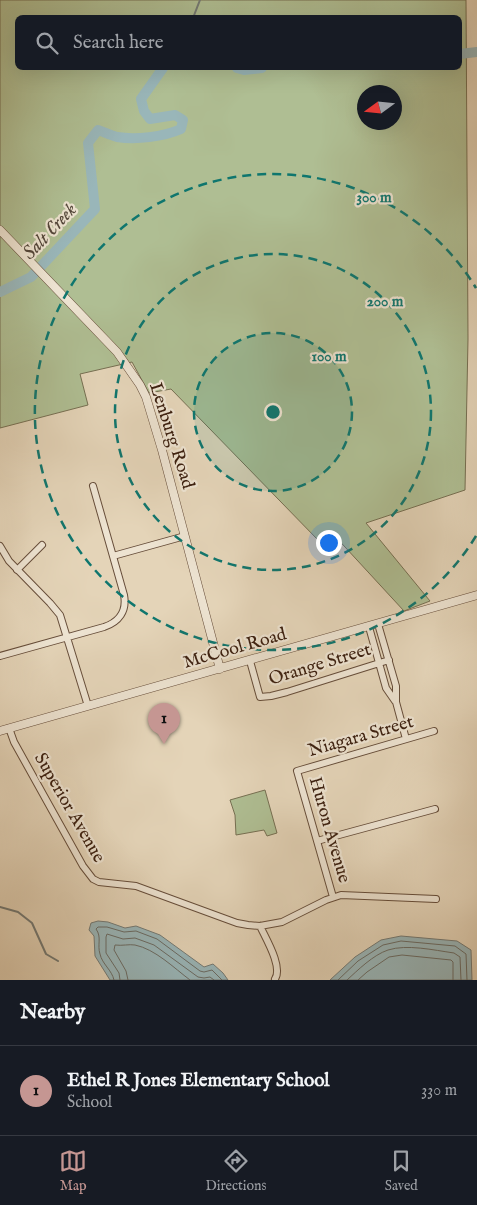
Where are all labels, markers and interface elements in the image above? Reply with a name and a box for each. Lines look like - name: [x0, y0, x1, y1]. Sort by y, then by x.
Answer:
- search box: [15, 15, 462, 70]
- icon: search: [33, 29, 61, 57]
- text: Search here: [73, 31, 164, 55]
- north arrow: [357, 85, 402, 130]
- text: 300 m: [356, 188, 392, 207]
- water label: Salt Creek: [18, 198, 82, 265]
- text: 200 m: [367, 292, 404, 311]
- text: 100 m: [311, 347, 347, 366]
- street label: Lenburg Road: [143, 380, 199, 493]
- centre of rings: [264, 403, 282, 421]
- your location: [316, 530, 342, 556]
- street label: McCool Road: [181, 623, 290, 675]
- street label: Orange Street: [266, 639, 374, 691]
- pin: 1: [148, 703, 180, 744]
- street label: Niagara Street: [306, 711, 416, 763]
- street label: Superior Avenue: [28, 749, 110, 867]
- street label: Huron Avenue: [303, 774, 355, 886]
- text: Nearby: [20, 999, 85, 1026]
- text: Ethel R Jones Elementary School: [67, 1069, 330, 1093]
- text: 1: [33, 1081, 39, 1101]
- text: 330 m: [421, 1081, 457, 1101]
- text: School: [67, 1093, 112, 1113]
- tab: Map: [59, 1147, 87, 1195]
- tab: Directions: [205, 1147, 266, 1195]
- tab: Saved: [385, 1147, 418, 1195]

